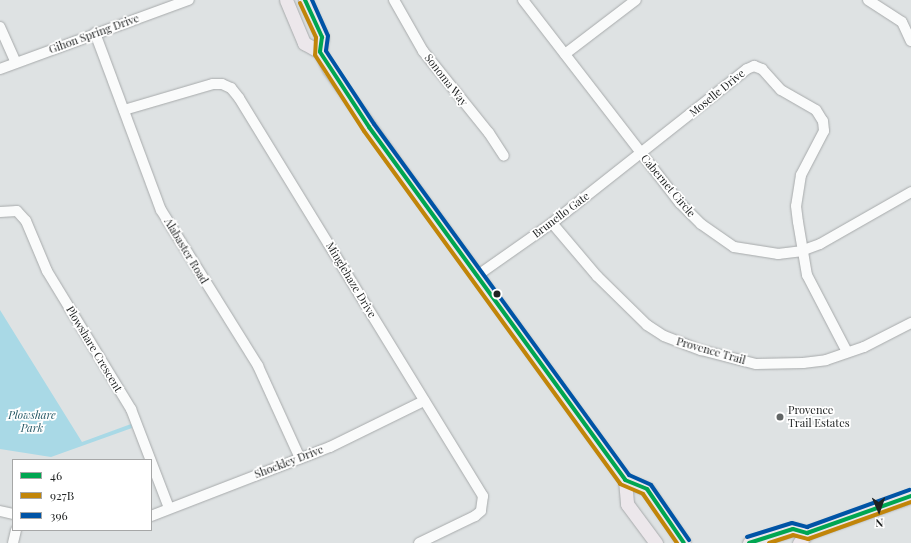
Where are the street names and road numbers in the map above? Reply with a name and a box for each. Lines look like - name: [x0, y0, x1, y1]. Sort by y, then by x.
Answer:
- street label: Gihon Spring Drive: [47, 12, 141, 56]
- street label: Sonoma Way: [421, 51, 471, 109]
- street label: Moselle Drive: [687, 67, 747, 119]
- street label: Cabernet Circle: [638, 152, 698, 220]
- street label: Brunello Gate: [530, 189, 592, 241]
- street label: Alabaster Road: [161, 216, 211, 286]
- street label: Minglehaze Drive: [323, 240, 379, 320]
- street label: Plowshare Crescent: [63, 304, 125, 394]
- street label: Provence Trail: [675, 335, 747, 367]
- street label: Shockley Drive: [252, 443, 326, 481]

